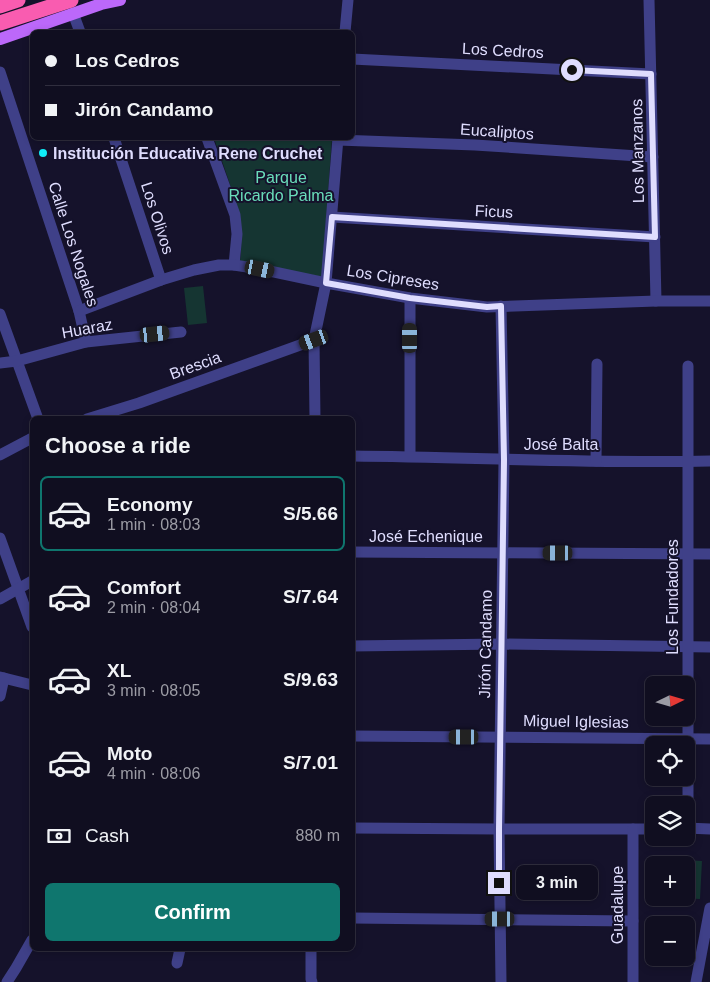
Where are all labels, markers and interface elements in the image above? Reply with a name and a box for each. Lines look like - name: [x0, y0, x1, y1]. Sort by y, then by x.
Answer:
- street label: Los Cedros: [462, 40, 544, 61]
- text: Los Cedros: [75, 50, 180, 71]
- route start: [561, 59, 583, 81]
- text: Jirón Candamo: [75, 99, 213, 120]
- street label: Los Manzanos: [628, 99, 647, 203]
- street label: Eucaliptos: [460, 120, 534, 143]
- place label: Institución Educativa Rene Cruchet: [53, 145, 323, 162]
- marker: Institución Educativa Rene Cruchet: [37, 147, 49, 159]
- park label: Parque Ricardo Palma: [229, 169, 334, 204]
- street label: Calle Los Nogales: [45, 180, 102, 309]
- street label: Los Olivos: [138, 180, 177, 256]
- street label: Ficus: [474, 202, 514, 221]
- car: [243, 259, 276, 279]
- street label: Los Cipreses: [345, 262, 440, 293]
- street label: Huaraz: [60, 316, 114, 341]
- car: [402, 323, 417, 353]
- car: [139, 325, 170, 343]
- car: [297, 328, 330, 352]
- street label: Brescia: [167, 348, 223, 383]
- text: Choose a ride: [45, 433, 190, 458]
- street label: José Balta: [524, 436, 598, 453]
- icon: car: [47, 491, 92, 536]
- text: Economy: [107, 494, 193, 515]
- text: S/5.66: [283, 503, 338, 524]
- text: 1 min · 08:03: [107, 516, 200, 533]
- street label: José Echenique: [369, 528, 483, 545]
- street label: Los Fundadores: [664, 539, 681, 655]
- car: [543, 546, 573, 561]
- icon: car: [47, 574, 92, 619]
- text: Comfort: [107, 577, 181, 598]
- text: S/7.64: [283, 586, 338, 607]
- street label: Jirón Candamo: [476, 590, 495, 698]
- text: 2 min · 08:04: [107, 599, 200, 616]
- icon: car: [47, 657, 92, 702]
- text: XL: [107, 660, 131, 681]
- text: S/9.63: [283, 669, 338, 690]
- north arrow: [645, 676, 695, 726]
- map controls: [645, 676, 695, 966]
- text: 3 min · 08:05: [107, 682, 200, 699]
- street label: Miguel Iglesias: [523, 712, 629, 731]
- car: [449, 730, 479, 745]
- button: locate: [645, 736, 695, 786]
- icon: car: [47, 740, 92, 785]
- text: Moto: [107, 743, 152, 764]
- text: S/7.01: [283, 752, 338, 773]
- text: 4 min · 08:06: [107, 765, 200, 782]
- button: layers: [645, 796, 695, 846]
- icon: cash: [45, 822, 73, 850]
- text: Cash: [85, 825, 129, 846]
- text: 880 m: [296, 827, 340, 844]
- button: +: [645, 856, 695, 906]
- callout: 3 min: [516, 866, 599, 900]
- street label: Guadalupe: [609, 866, 626, 944]
- route end: [488, 872, 510, 894]
- text: 3 min: [536, 874, 578, 891]
- button: Confirm: [45, 883, 340, 941]
- car: [485, 912, 515, 927]
- button: −: [645, 916, 695, 966]

